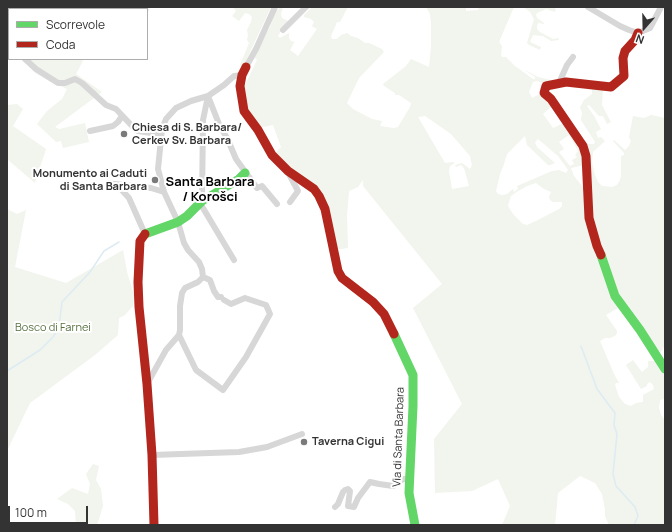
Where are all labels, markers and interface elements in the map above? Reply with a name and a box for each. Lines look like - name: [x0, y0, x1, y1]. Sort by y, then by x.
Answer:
- legend: [8, 8, 148, 60]
- north arrow: [624, 8, 664, 48]
- text: Scorrevole: [46, 16, 105, 33]
- text: N: [633, 31, 646, 48]
- text: Coda: [46, 36, 75, 53]
- place label: Chiesa di S. Barbara/ Cerkev Sv. Barbara: [132, 121, 242, 147]
- marker: Chiesa di S. Barbara/ Cerkev Sv. Barbara: [119, 129, 129, 139]
- place label: Monumento ai Caduti di Santa Barbara: [33, 167, 147, 193]
- district label: Santa Barbara / Korošci: [166, 174, 254, 205]
- marker: Monumento ai Caduti di Santa Barbara: [150, 175, 160, 185]
- park label: Bosco di Farnei: [15, 321, 91, 335]
- street label: Via di Santa Barbara: [391, 387, 407, 487]
- place label: Taverna Cigui: [312, 435, 384, 449]
- marker: Taverna Cigui: [299, 437, 309, 447]
- scale bar: [10, 498, 90, 524]
- text: 100 m: [15, 504, 47, 521]

